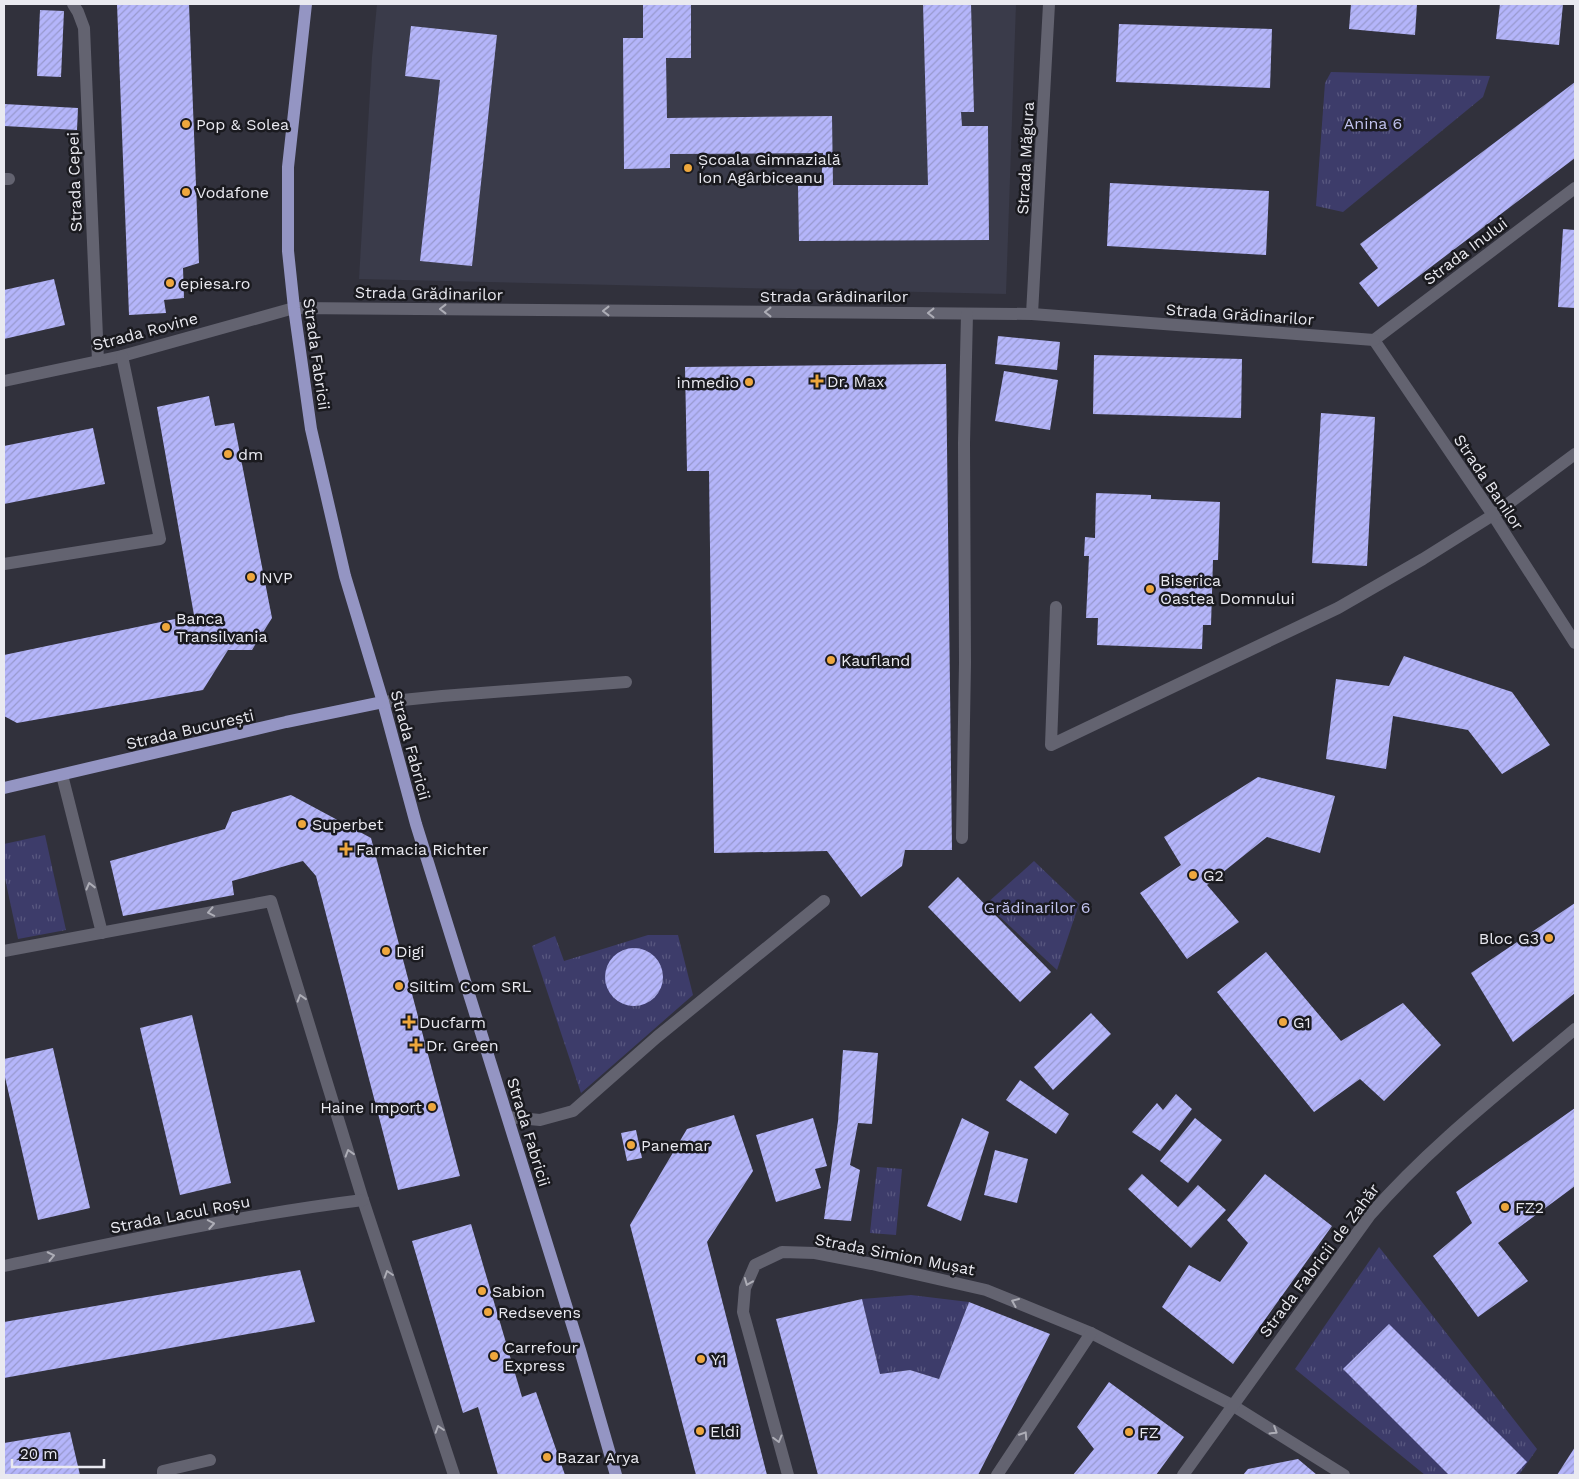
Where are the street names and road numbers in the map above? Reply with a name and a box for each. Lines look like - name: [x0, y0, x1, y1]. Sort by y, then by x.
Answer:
- street label: Strada Măgura: [1013, 101, 1038, 215]
- street label: Strada Cepei: [63, 132, 86, 232]
- street label: Strada Inului: [1420, 214, 1511, 289]
- street label: Strada Grădinarilor: [355, 283, 504, 304]
- street label: Strada Grădinarilor: [760, 287, 909, 306]
- street label: Strada Fabricii: [299, 297, 334, 411]
- street label: Strada Grădinarilor: [1165, 300, 1315, 329]
- street label: Strada Rovine: [90, 308, 200, 355]
- street label: Strada Banilor: [1450, 431, 1528, 534]
- street label: Strada Fabricii: [387, 688, 434, 802]
- street label: Strada București: [124, 706, 256, 753]
- street label: Strada Fabricii: [503, 1075, 554, 1189]
- street label: Strada Fabricii de Zahăr: [1255, 1179, 1384, 1341]
- street label: Strada Lacul Roșu: [109, 1192, 252, 1237]
- street label: Strada Simion Mușat: [813, 1230, 977, 1279]

